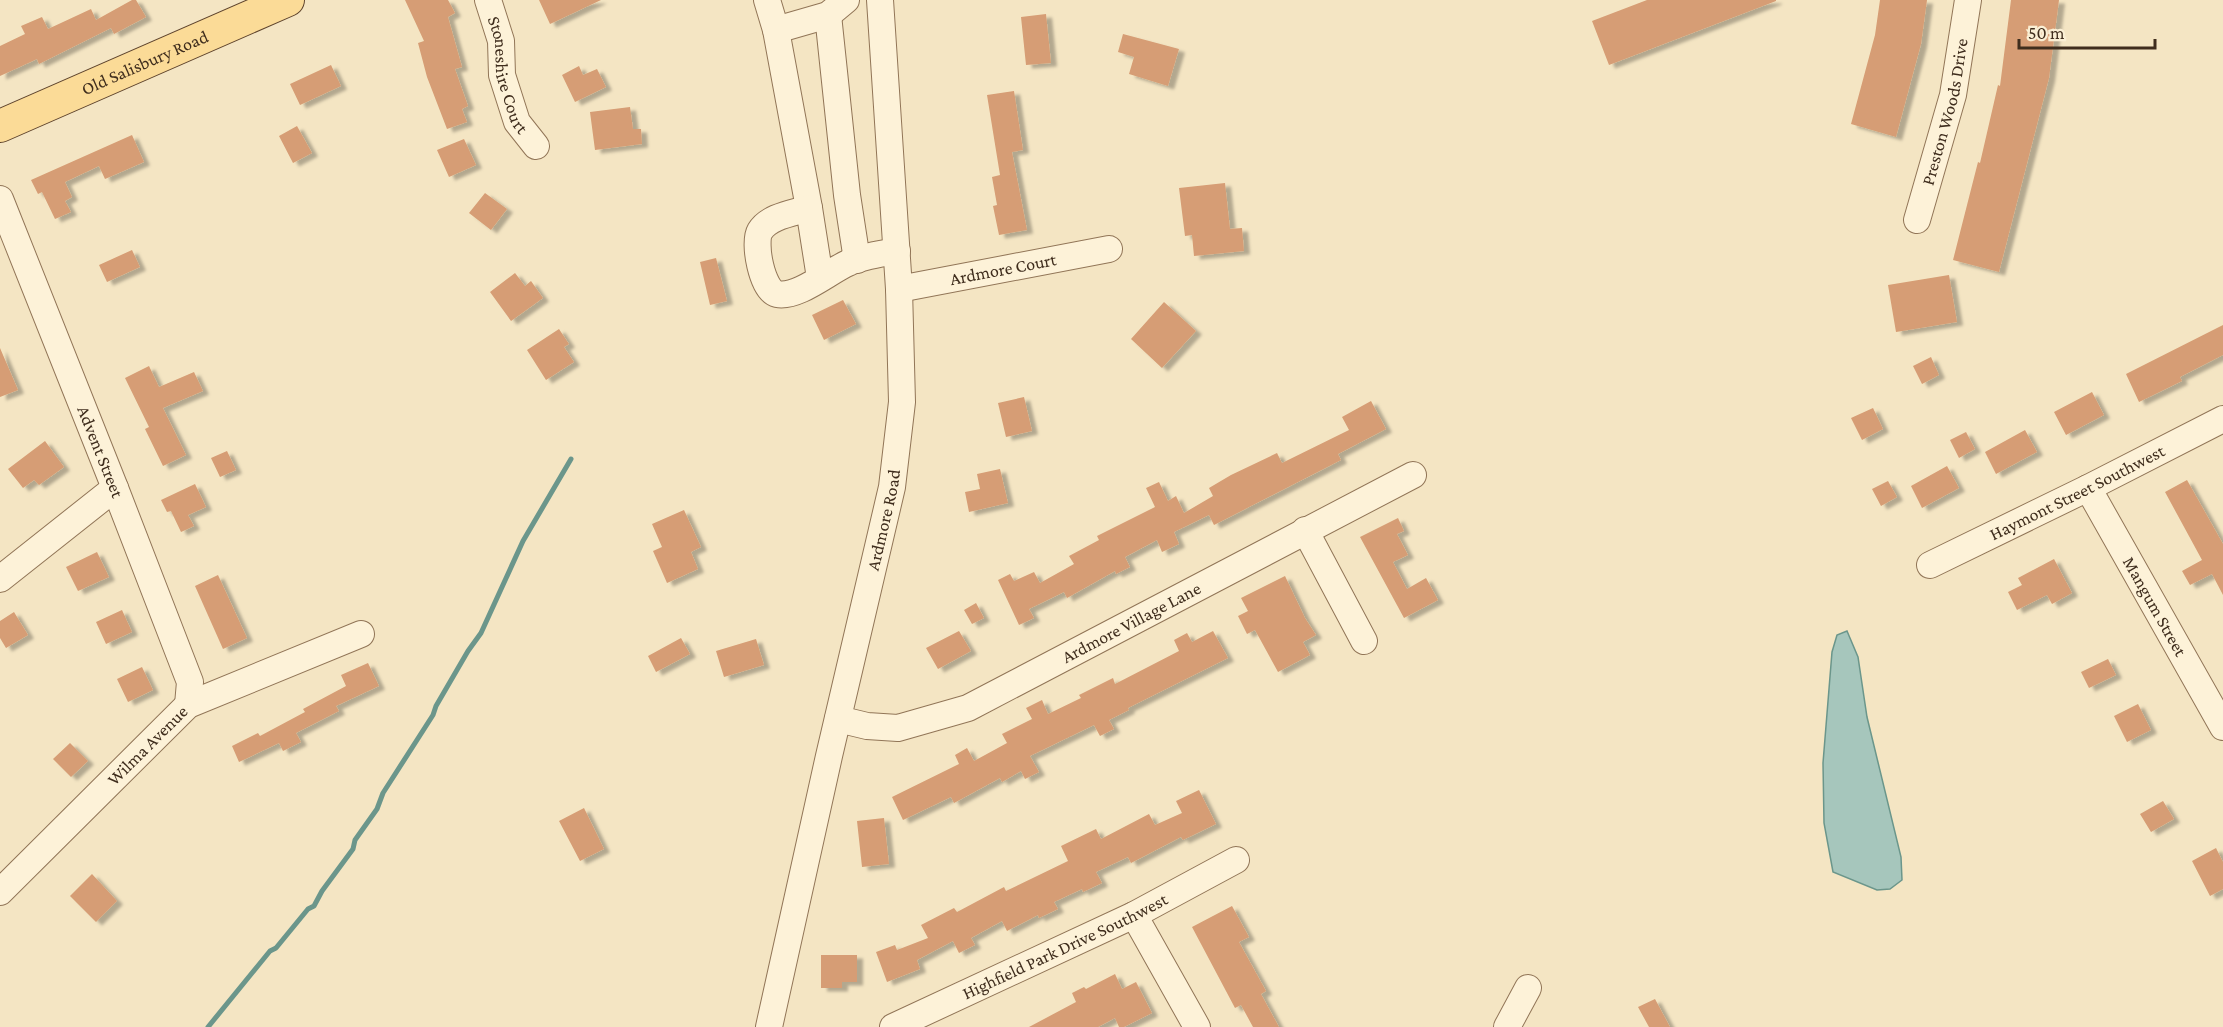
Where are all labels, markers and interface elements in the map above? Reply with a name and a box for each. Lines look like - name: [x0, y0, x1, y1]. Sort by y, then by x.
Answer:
- scale bar: [2019, 12, 2156, 50]
- street label: Stoneshire Court: [484, 14, 533, 139]
- text: 50 m: [2028, 23, 2065, 43]
- street label: Old Salisbury Road: [78, 26, 212, 99]
- street label: Preston Woods Drive: [1918, 37, 1972, 188]
- street label: Ardmore Court: [948, 249, 1059, 289]
- street label: Advent Street: [73, 403, 128, 501]
- street label: Haymont Street Southwest: [1986, 440, 2169, 544]
- street label: Ardmore Road: [863, 468, 904, 572]
- street label: Mangum Street: [2119, 553, 2191, 661]
- street label: Ardmore Village Lane: [1059, 578, 1204, 667]
- street label: Wilma Avenue: [103, 701, 192, 789]
- street label: Highfield Park Drive Southwest: [959, 888, 1172, 1003]

